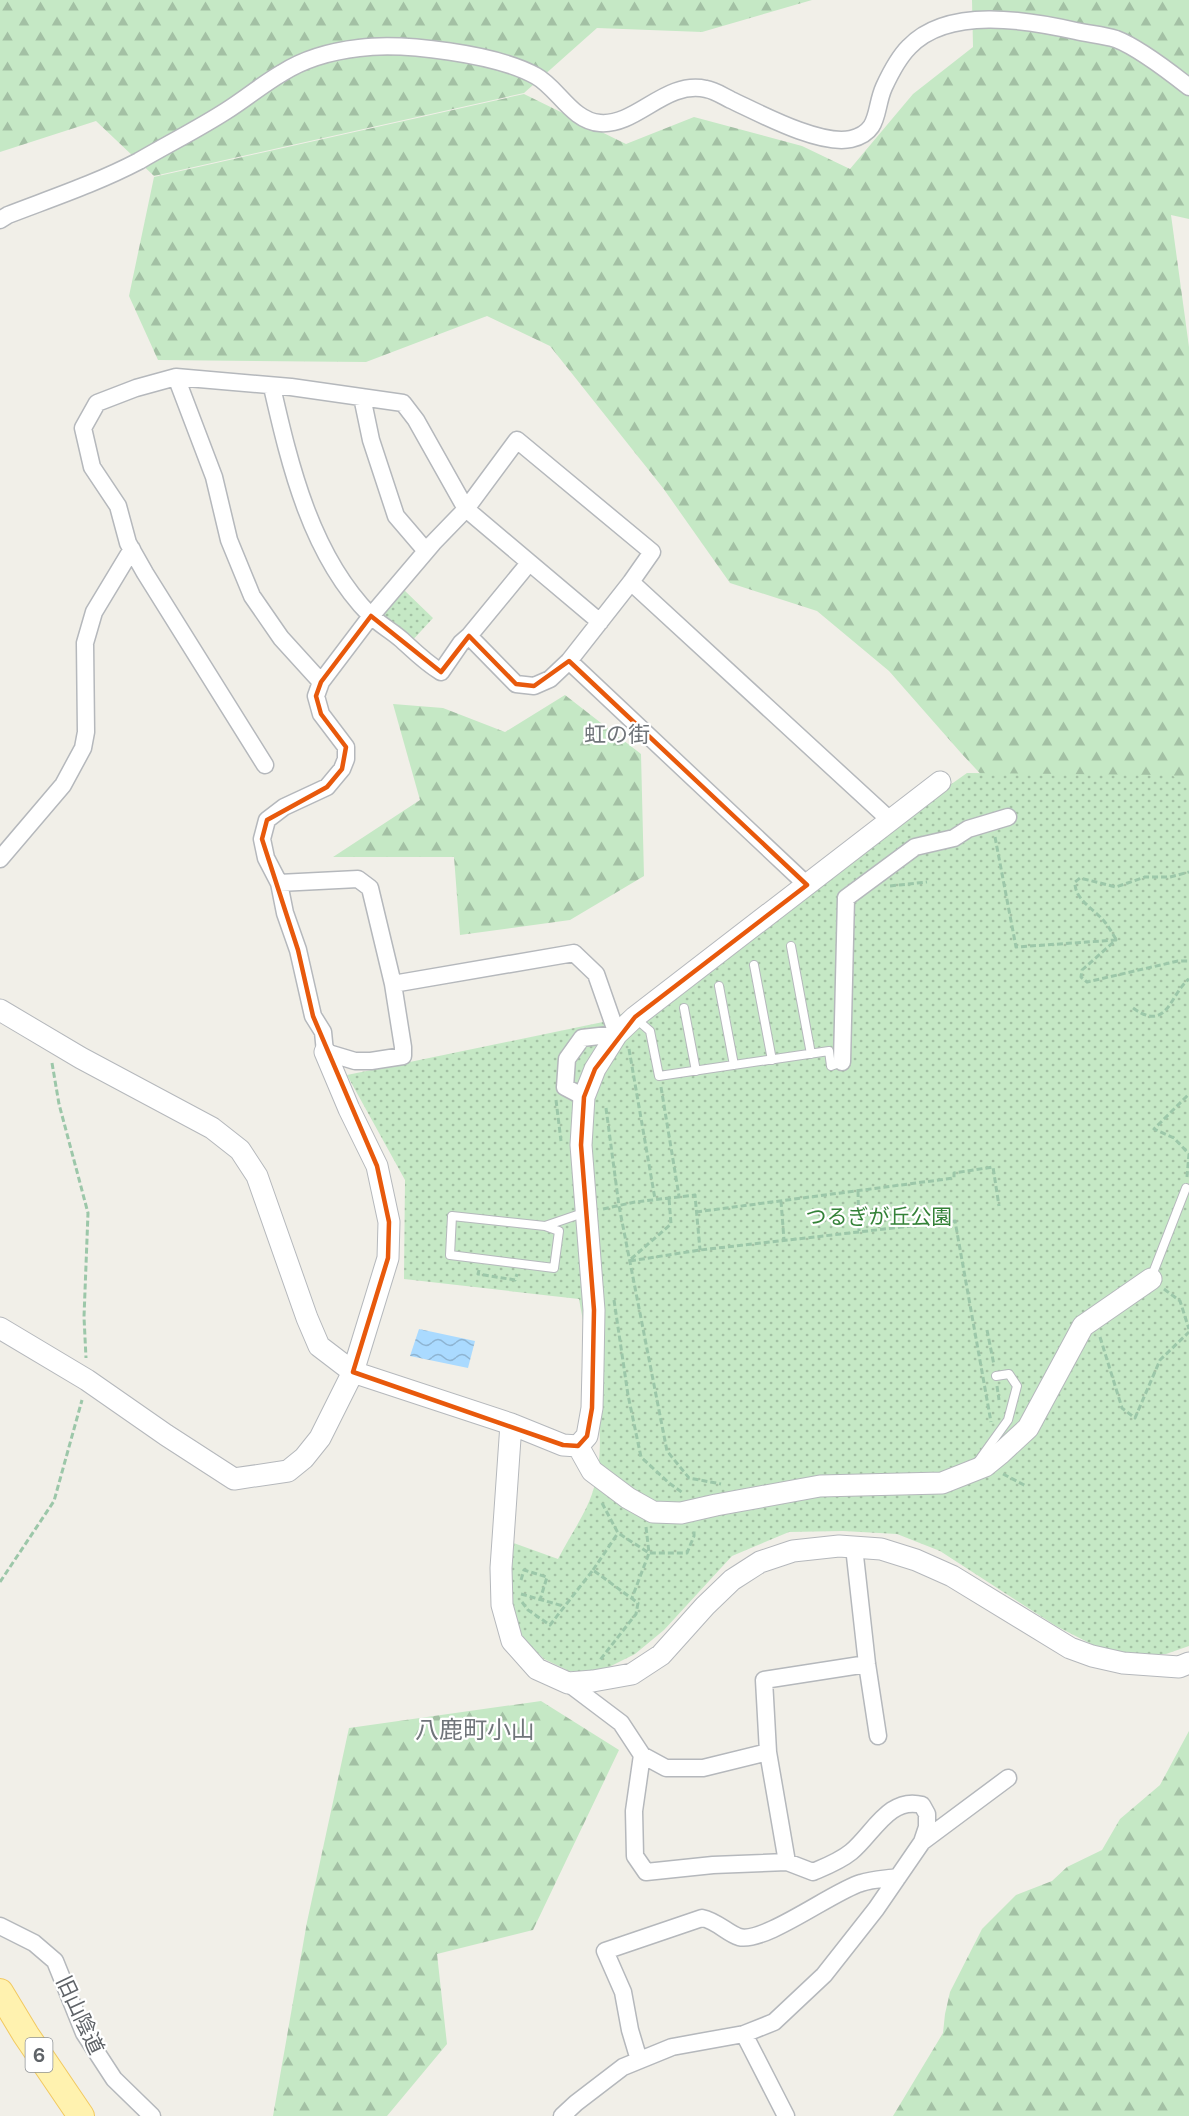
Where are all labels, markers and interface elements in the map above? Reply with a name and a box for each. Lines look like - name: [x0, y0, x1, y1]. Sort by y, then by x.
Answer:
- district label: 虹の街: [584, 720, 650, 749]
- park label: つるぎが丘公園: [806, 1203, 953, 1231]
- district label: 八鹿町小山: [415, 1714, 535, 1745]
- street label: 旧山陰道: [50, 1971, 110, 2059]
- road number: 6: [26, 2038, 52, 2072]

